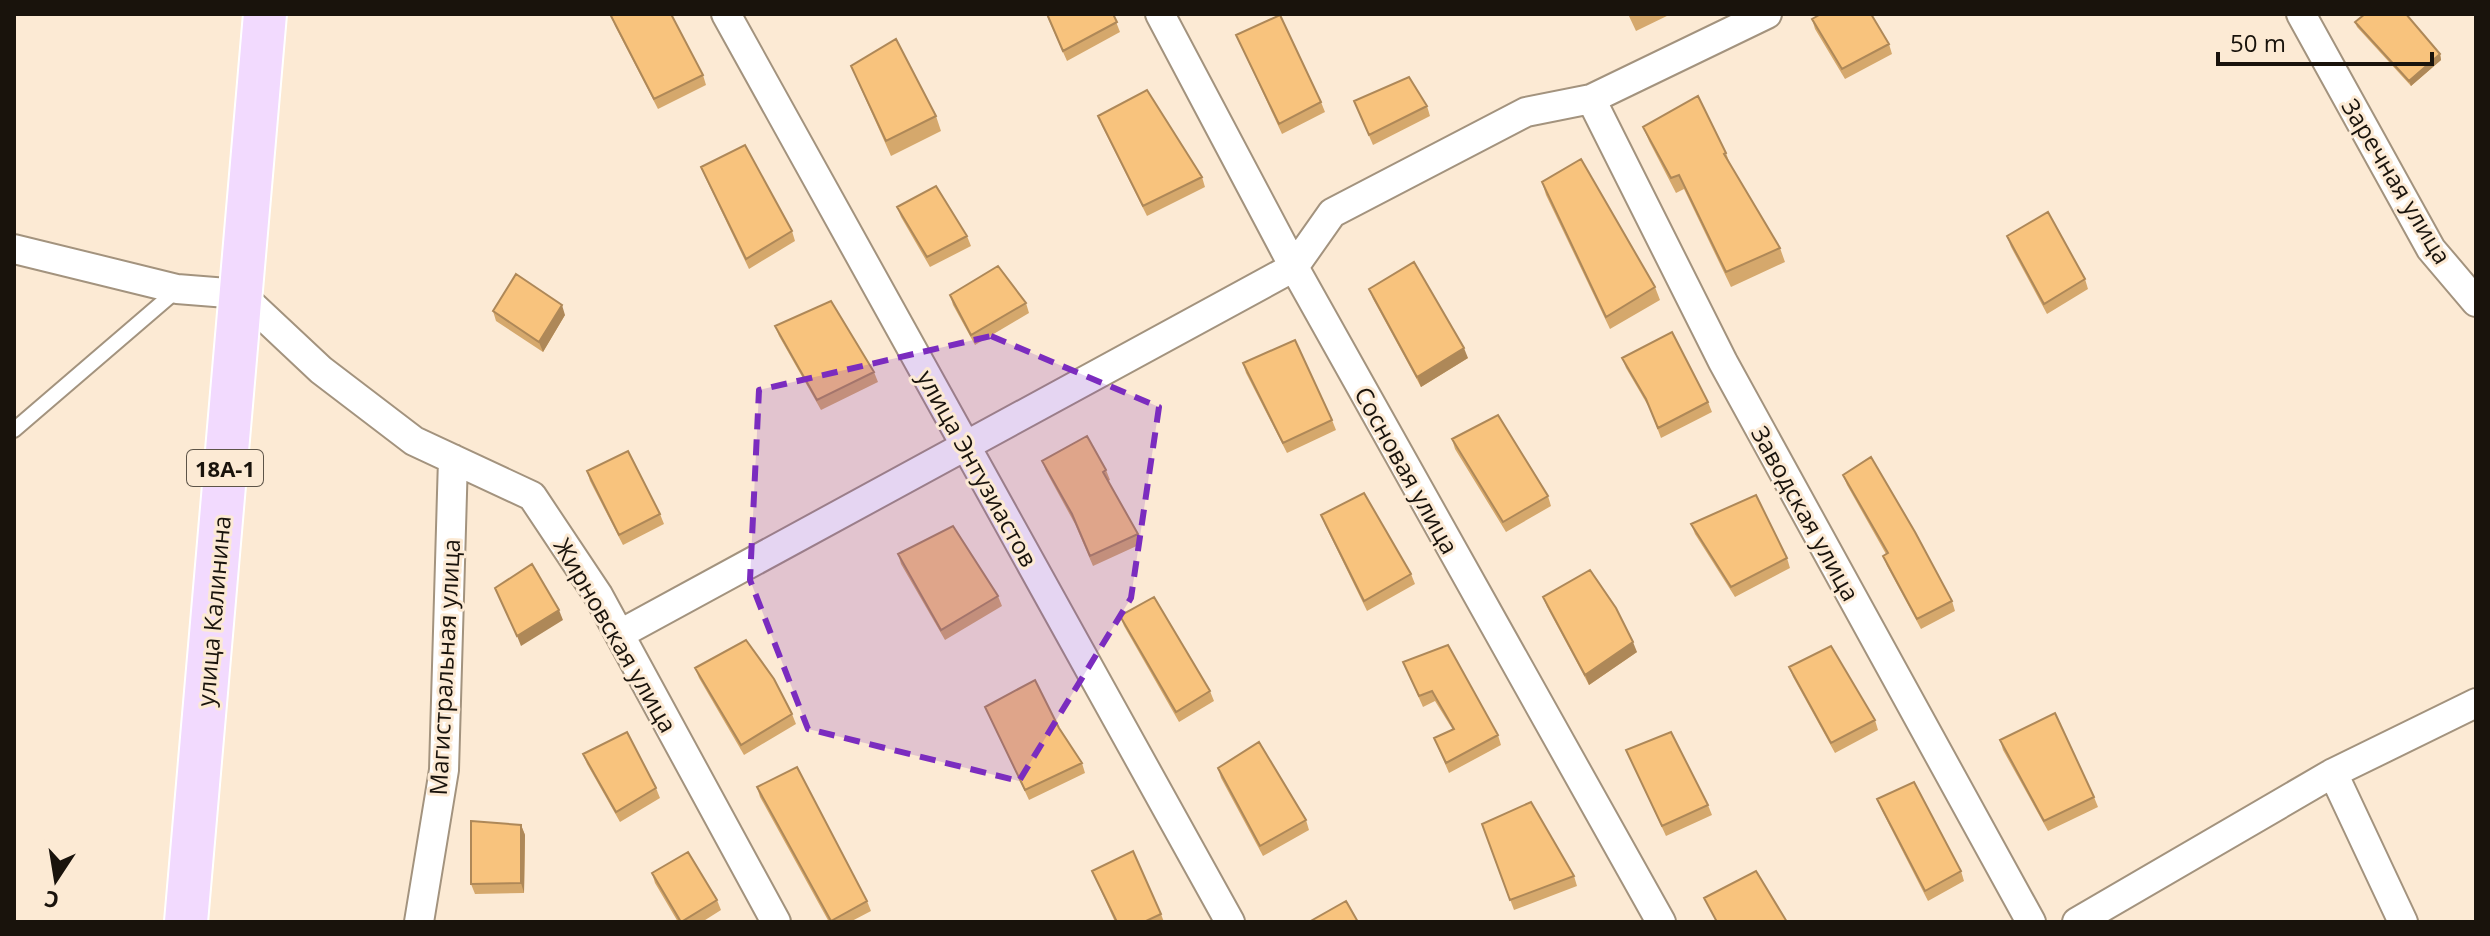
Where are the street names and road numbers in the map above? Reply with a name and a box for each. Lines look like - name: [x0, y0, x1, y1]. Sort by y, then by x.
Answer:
- street label: Заречная улица: [2335, 92, 2459, 270]
- street label: улица Энтузиастов: [910, 364, 1046, 572]
- street label: Сосновая улица: [1347, 380, 1467, 560]
- street label: Заводская улица: [1744, 420, 1868, 606]
- road number: 18А-1: [187, 450, 263, 486]
- street label: улица Калинина: [188, 514, 238, 708]
- street label: Жирновская улица: [547, 532, 685, 738]
- street label: Магистральная улица: [421, 538, 467, 796]

